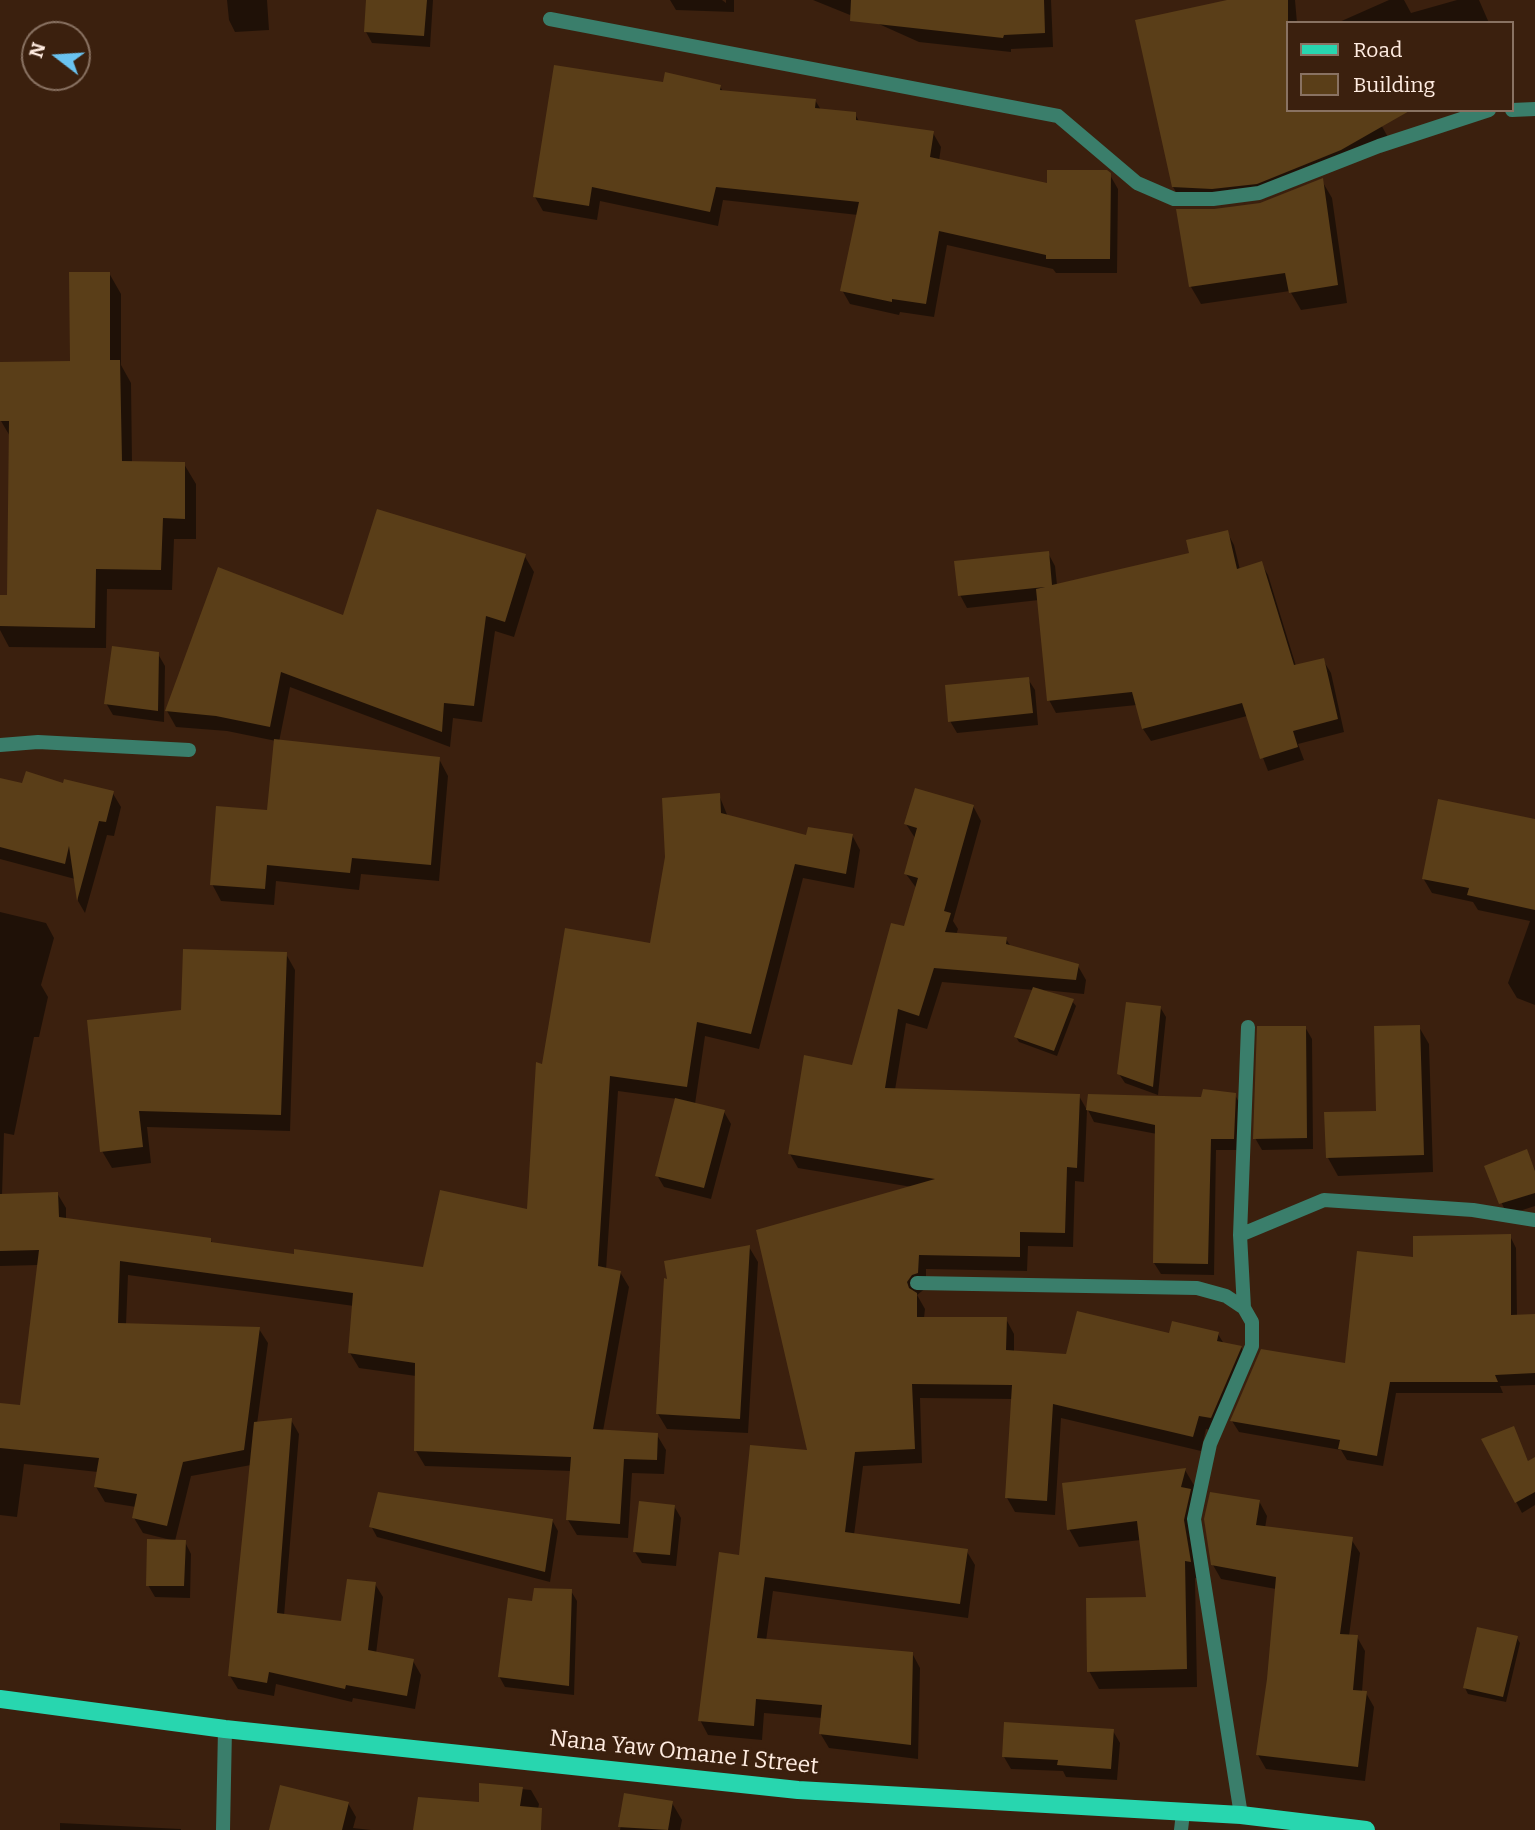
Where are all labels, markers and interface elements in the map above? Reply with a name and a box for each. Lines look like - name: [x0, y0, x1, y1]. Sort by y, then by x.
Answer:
- north arrow: [21, 21, 91, 91]
- legend: [1286, 21, 1514, 112]
- text: Road: [1353, 37, 1402, 63]
- text: N: [24, 40, 50, 61]
- text: Building: [1353, 72, 1435, 98]
- street label: Nana Yaw Omane I Street: [548, 1725, 820, 1781]

